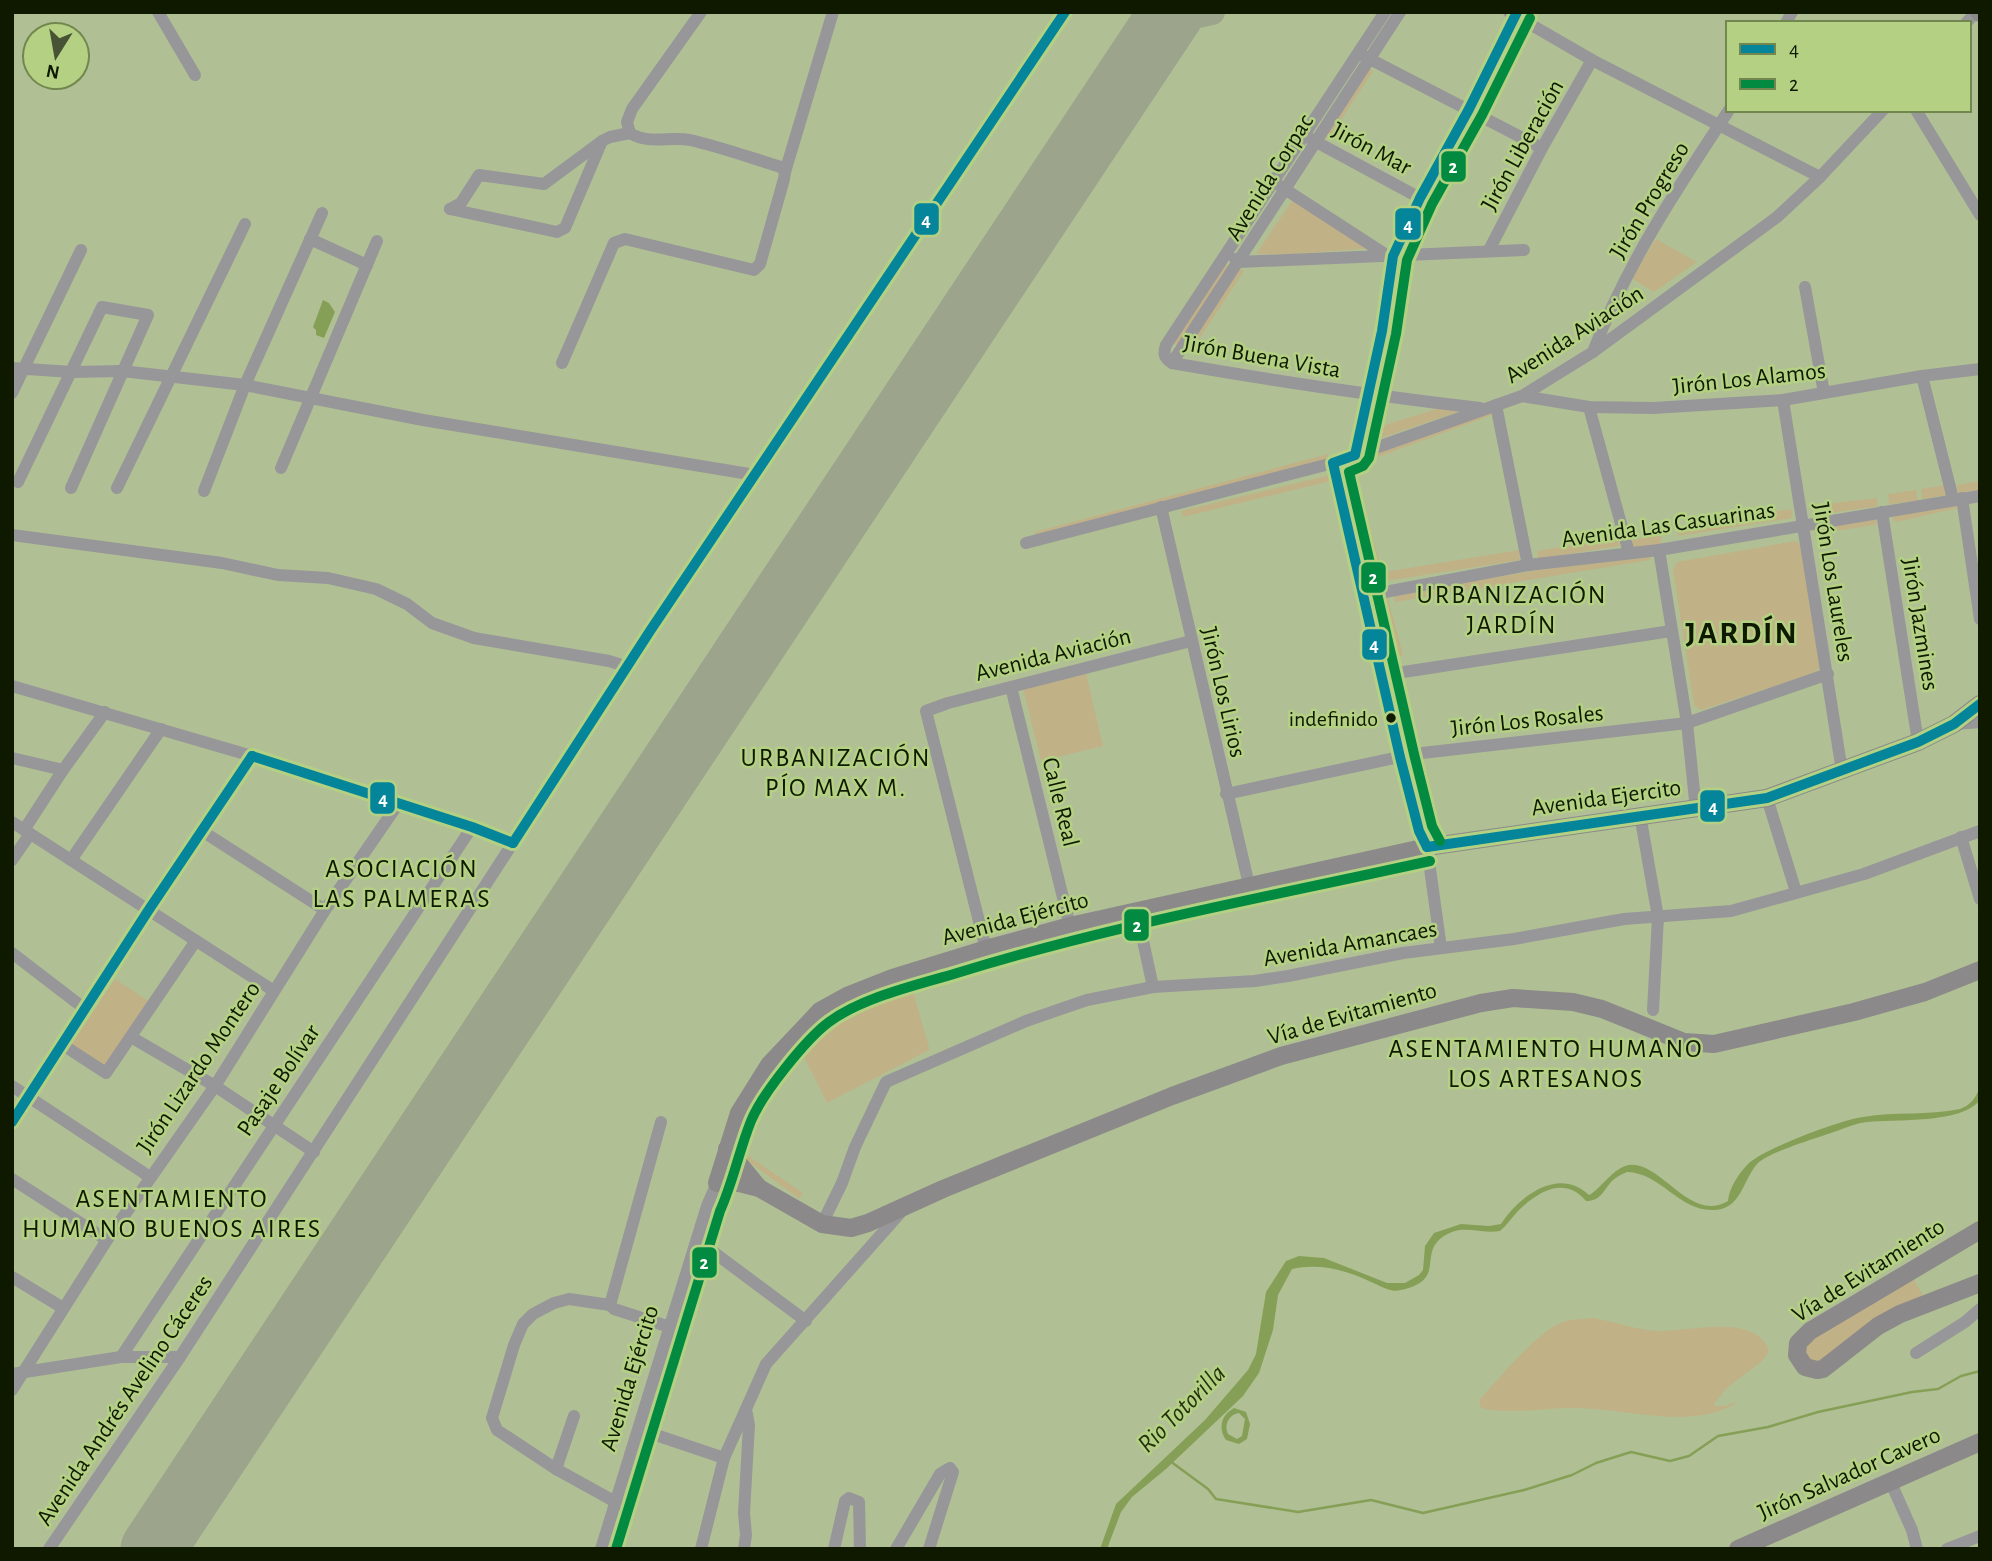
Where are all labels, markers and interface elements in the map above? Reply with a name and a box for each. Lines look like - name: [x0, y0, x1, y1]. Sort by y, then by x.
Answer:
- north arrow: [21, 21, 91, 91]
- legend: [1726, 21, 1971, 112]
- text: 4: [1789, 39, 1799, 60]
- text: N: [45, 61, 61, 82]
- text: 2: [1789, 74, 1799, 95]
- street label: Jirón Liberación: [1477, 76, 1569, 215]
- street label: Avenida Corpac: [1222, 110, 1318, 245]
- street label: Jirón Mar: [1328, 118, 1415, 180]
- street label: Jirón Progreso: [1606, 138, 1694, 263]
- line badge: 2: [1440, 150, 1467, 183]
- text: 2: [1449, 158, 1458, 177]
- line badge: 4: [913, 202, 940, 236]
- line badge: 4: [1394, 207, 1422, 241]
- text: 4: [921, 211, 931, 230]
- text: 4: [1403, 216, 1413, 235]
- street label: Avenida Aviación: [1501, 281, 1648, 388]
- street label: Jirón Buena Vista: [1181, 331, 1342, 383]
- street label: Jirón Los Alamos: [1671, 359, 1827, 399]
- street label: Avenida Las Casuarinas: [1560, 498, 1776, 552]
- street label: Jirón Los Laureles: [1809, 501, 1857, 663]
- street label: Jirón Jazmines: [1898, 556, 1942, 692]
- line badge: 2: [1360, 561, 1387, 594]
- text: 2: [1369, 569, 1378, 588]
- district label: URBANIZACIÓN JARDÍN: [1416, 580, 1608, 638]
- district label: JARDÍN: [1685, 615, 1799, 649]
- street label: Avenida Aviación: [973, 624, 1133, 686]
- street label: Jirón Los Lirios: [1196, 625, 1250, 760]
- line badge: 4: [1361, 628, 1388, 661]
- text: 4: [1369, 636, 1379, 655]
- street label: Jirón Los Rosales: [1450, 701, 1605, 741]
- place label: indefinido: [1289, 708, 1378, 730]
- marker: indefinido: [1384, 711, 1398, 725]
- district label: URBANIZACIÓN PÍO MAX M.: [740, 743, 932, 801]
- street label: Calle Real: [1037, 755, 1083, 849]
- street label: Avenida Ejercito: [1530, 776, 1682, 820]
- line badge: 4: [369, 781, 396, 815]
- line badge: 4: [1699, 789, 1726, 823]
- text: 4: [378, 790, 388, 809]
- text: 4: [1708, 798, 1718, 817]
- district label: ASOCIACIÓN LAS PALMERAS: [312, 854, 492, 912]
- street label: Avenida Ejército: [939, 888, 1091, 950]
- line badge: 2: [1123, 908, 1150, 942]
- text: 2: [1133, 917, 1142, 936]
- street label: Avenida Amancaes: [1261, 917, 1439, 971]
- street label: Jirón Lizardo Montero: [133, 977, 265, 1158]
- street label: Vía de Evitamiento: [1265, 978, 1440, 1050]
- street label: Pasaje Bolívar: [233, 1020, 325, 1141]
- district label: ASENTAMIENTO HUMANO LOS ARTESANOS: [1389, 1036, 1703, 1092]
- district label: ASENTAMIENTO HUMANO BUENOS AIRES: [22, 1186, 322, 1242]
- street label: Vía de Evitamiento: [1788, 1214, 1949, 1327]
- line badge: 2: [691, 1246, 718, 1279]
- text: 2: [700, 1254, 709, 1273]
- street label: Avenida Andrés Avelino Cáceres: [32, 1271, 217, 1530]
- street label: Avenida Ejército: [596, 1303, 663, 1454]
- water label: Rio Totorilla: [1133, 1360, 1231, 1458]
- street label: Jirón Salvador Cavero: [1755, 1423, 1944, 1525]

